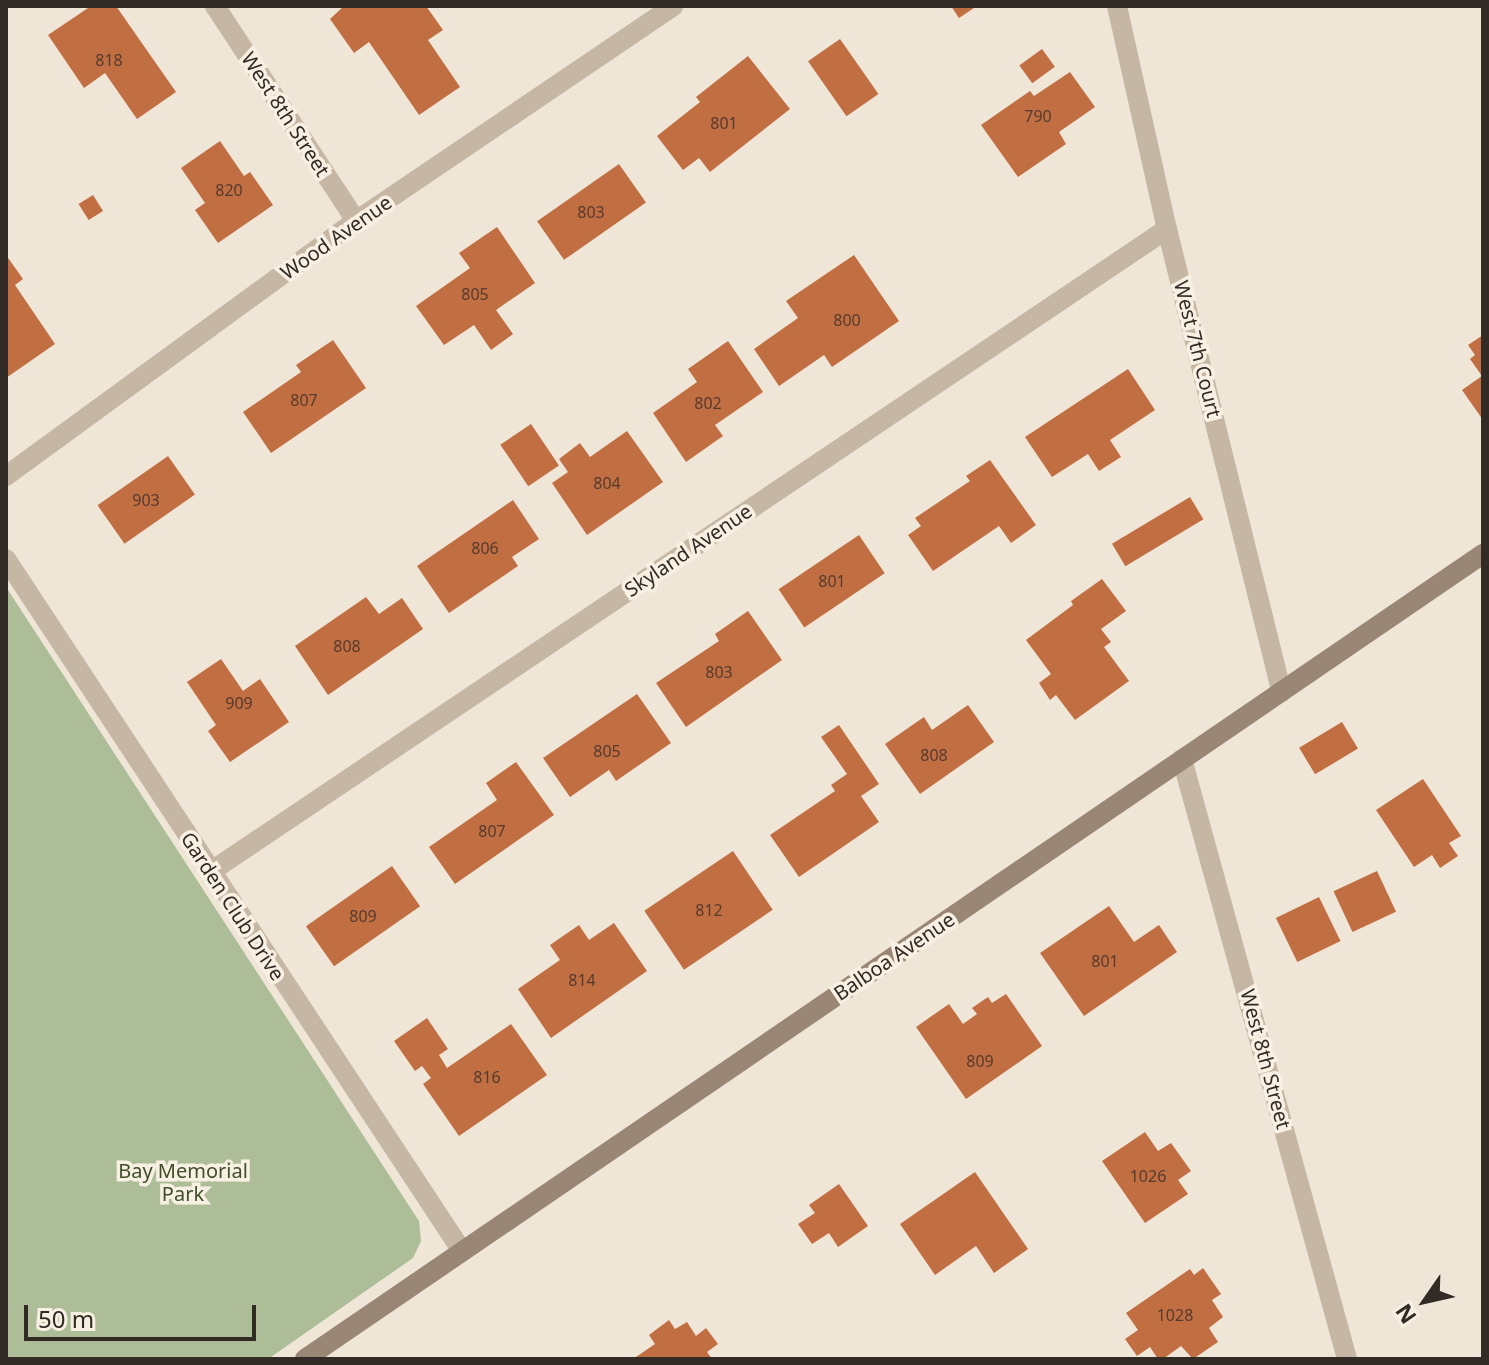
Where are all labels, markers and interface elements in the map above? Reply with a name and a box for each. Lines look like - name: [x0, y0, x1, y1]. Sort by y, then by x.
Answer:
- street label: West 8th Street: [237, 47, 335, 181]
- house number: 818: [95, 50, 123, 70]
- house number: 790: [1024, 106, 1052, 126]
- house number: 801: [710, 113, 738, 133]
- house number: 820: [215, 180, 243, 200]
- street label: Wood Avenue: [276, 190, 396, 284]
- house number: 803: [577, 202, 605, 222]
- street label: West 7th Court: [1169, 278, 1227, 420]
- house number: 805: [461, 284, 489, 304]
- house number: 800: [833, 310, 861, 330]
- house number: 807: [290, 390, 318, 410]
- house number: 802: [694, 393, 722, 413]
- house number: 804: [593, 473, 621, 493]
- house number: 903: [132, 490, 160, 510]
- street label: Skyland Avenue: [620, 499, 756, 601]
- house number: 806: [471, 538, 499, 558]
- house number: 801: [818, 571, 846, 591]
- house number: 808: [333, 636, 361, 656]
- house number: 803: [705, 662, 733, 682]
- house number: 909: [225, 693, 253, 713]
- house number: 805: [593, 741, 621, 761]
- house number: 808: [920, 745, 948, 765]
- house number: 807: [478, 821, 506, 841]
- street label: Garden Club Drive: [176, 827, 290, 985]
- house number: 812: [695, 900, 723, 920]
- house number: 809: [349, 906, 377, 926]
- street label: Balboa Avenue: [829, 907, 959, 1005]
- house number: 801: [1091, 951, 1119, 971]
- house number: 814: [568, 970, 596, 990]
- street label: West 8th Street: [1236, 987, 1296, 1131]
- house number: 809: [966, 1051, 994, 1071]
- house number: 816: [473, 1067, 501, 1087]
- park label: Bay Memorial Park: [118, 1158, 248, 1205]
- house number: 1026: [1130, 1166, 1166, 1186]
- north arrow: [1385, 1261, 1465, 1341]
- scale bar: [28, 1289, 260, 1339]
- text: N: [1388, 1299, 1423, 1330]
- text: 50 m: [38, 1302, 94, 1335]
- house number: 1028: [1157, 1305, 1193, 1325]

